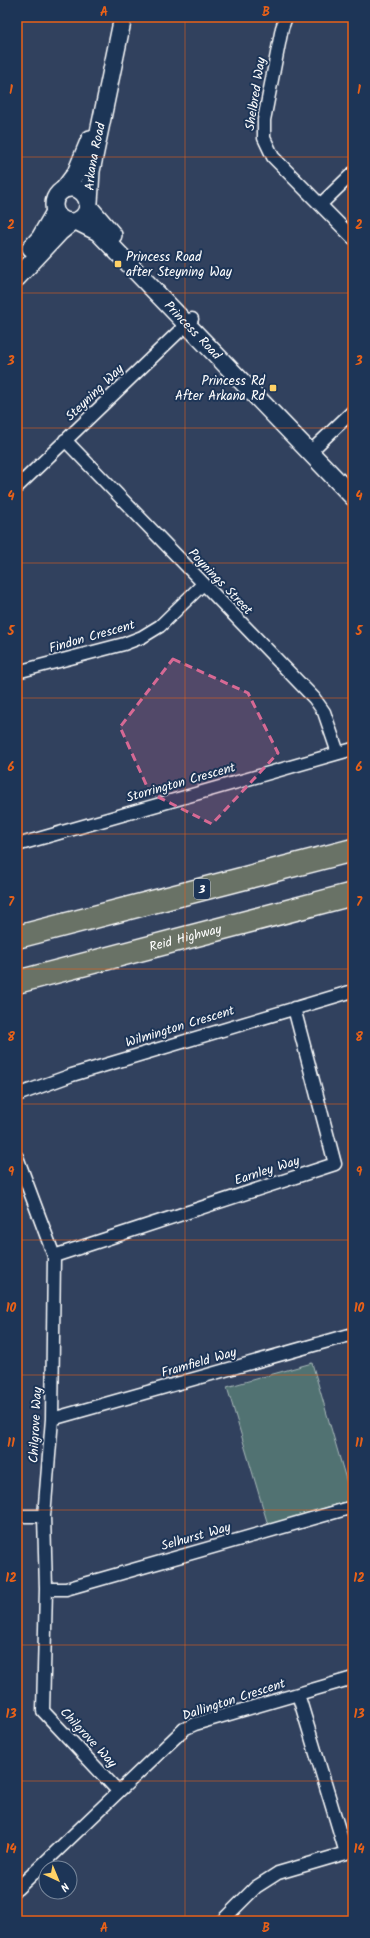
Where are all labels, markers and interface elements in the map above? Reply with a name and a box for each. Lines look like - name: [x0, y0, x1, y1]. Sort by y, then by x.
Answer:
- text: A: [100, 2, 108, 23]
- text: B: [262, 2, 270, 23]
- street label: Shelbred Way: [240, 55, 272, 132]
- text: 1: [9, 80, 13, 101]
- text: 1: [357, 80, 361, 101]
- street label: Arkana Road: [79, 120, 111, 191]
- text: 2: [7, 215, 15, 236]
- text: 2: [355, 215, 363, 236]
- place label: Princess Road after Steyning Way: [126, 247, 233, 283]
- marker: Princess Road after Steyning Way: [113, 259, 123, 269]
- street label: Princess Road: [159, 296, 227, 365]
- text: 3: [6, 351, 15, 372]
- text: 3: [354, 351, 363, 372]
- street label: Steyning Way: [61, 359, 130, 426]
- place label: Princess Rd After Arkana Rd: [175, 371, 266, 407]
- marker: Princess Rd After Arkana Rd: [268, 383, 278, 393]
- text: 4: [7, 486, 15, 507]
- text: 4: [355, 486, 363, 507]
- street label: Poynings Street: [183, 544, 258, 621]
- street label: Findon Crescent: [47, 614, 138, 659]
- text: 5: [7, 621, 16, 642]
- text: 5: [355, 621, 364, 642]
- text: 6: [7, 757, 15, 778]
- street label: Storrington Crescent: [124, 757, 239, 809]
- text: 6: [355, 757, 363, 778]
- road number: 3: [194, 879, 210, 899]
- text: 7: [8, 892, 15, 913]
- text: 7: [356, 892, 363, 913]
- street label: Reid Highway: [147, 918, 225, 957]
- street label: Wilmington Crescent: [123, 1000, 238, 1054]
- text: 8: [7, 1027, 15, 1048]
- text: 8: [355, 1027, 363, 1048]
- street label: Earnley Way: [232, 1150, 303, 1191]
- text: 9: [8, 1162, 15, 1183]
- text: 9: [356, 1162, 363, 1183]
- text: 10: [6, 1298, 17, 1319]
- text: 10: [354, 1298, 365, 1319]
- street label: Framfield Way: [159, 1342, 240, 1384]
- street label: Chilgrove Way: [24, 1385, 49, 1464]
- text: 11: [7, 1433, 15, 1454]
- text: 11: [355, 1433, 363, 1454]
- street label: Selhurst Way: [159, 1517, 234, 1557]
- text: 12: [5, 1568, 17, 1589]
- text: 12: [353, 1568, 365, 1589]
- street label: Dallington Crescent: [180, 1673, 289, 1727]
- street label: Chilgrove Way: [54, 1703, 122, 1774]
- text: 13: [5, 1704, 17, 1725]
- text: 13: [353, 1704, 365, 1725]
- text: 14: [5, 1839, 17, 1860]
- text: 14: [353, 1839, 365, 1860]
- north arrow: [38, 1860, 78, 1900]
- text: N: [55, 1878, 73, 1895]
- text: A: [100, 1918, 108, 1938]
- text: B: [262, 1918, 270, 1938]

